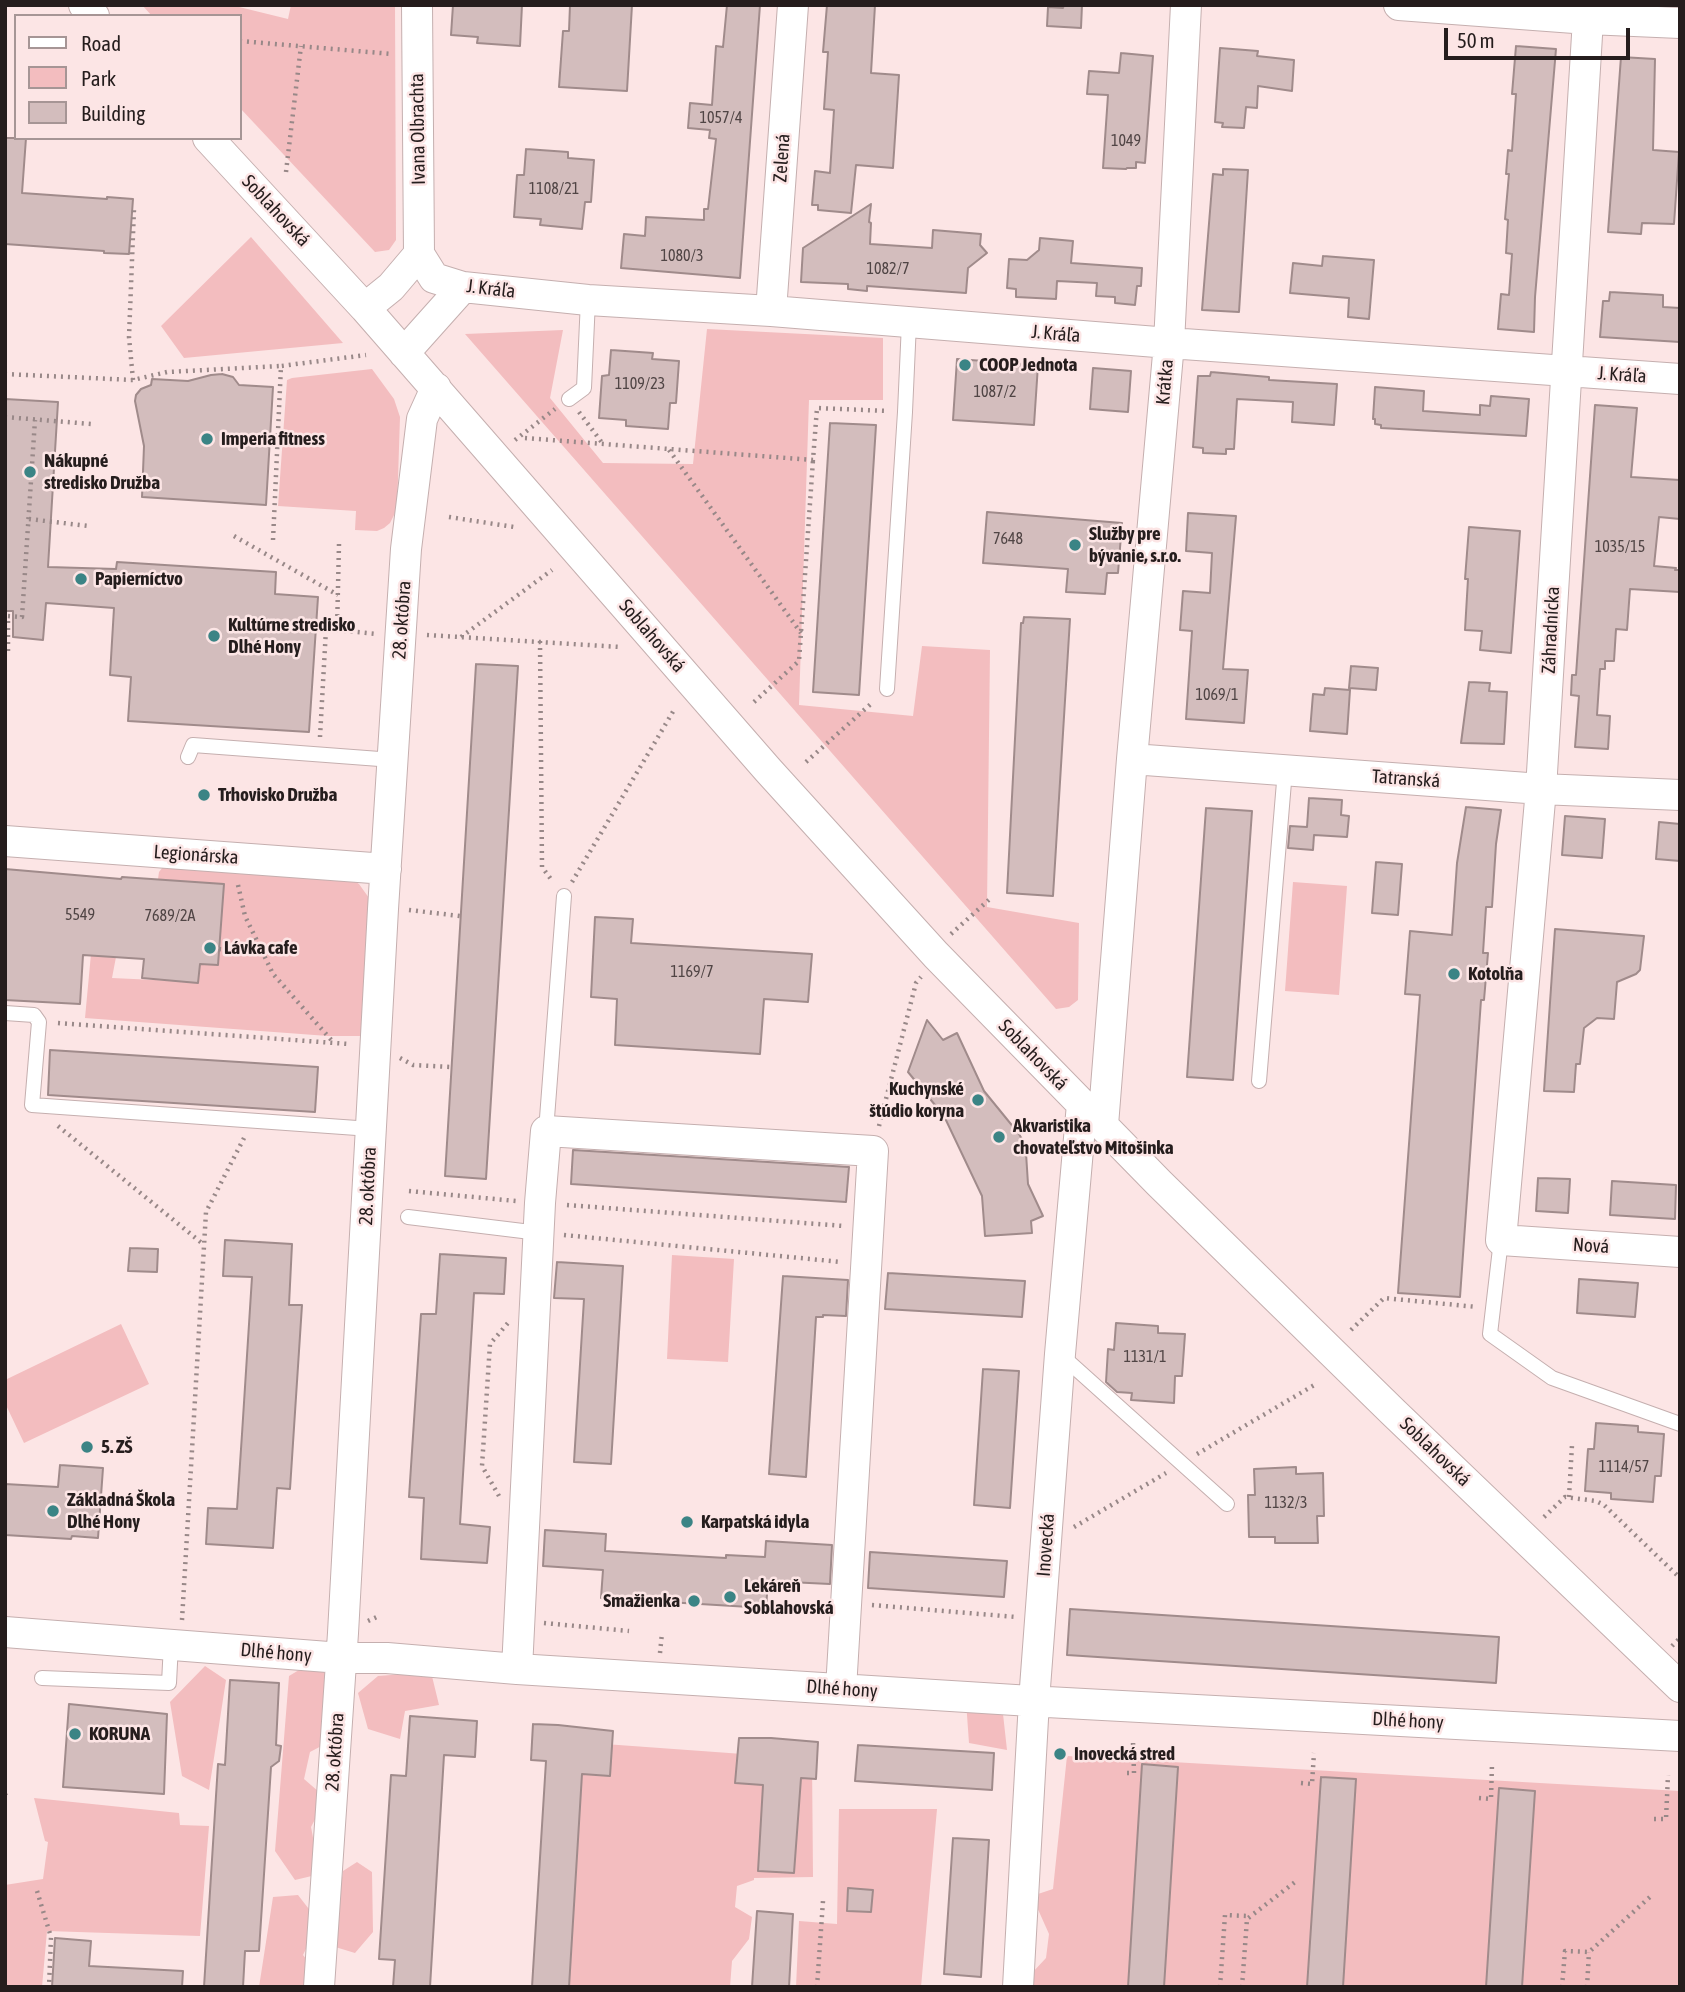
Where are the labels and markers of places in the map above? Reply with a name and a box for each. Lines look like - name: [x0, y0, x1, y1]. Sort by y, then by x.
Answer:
- place label: COOP Jednota: [979, 354, 1077, 376]
- marker: COOP Jednota: [957, 357, 973, 373]
- place label: Imperia fitness: [221, 428, 325, 450]
- marker: Imperia fitness: [199, 431, 215, 447]
- place label: Nákupné stredisko Družba: [44, 450, 160, 494]
- marker: Nákupné stredisko Družba: [22, 464, 38, 480]
- place label: Služby pre bývanie, s.r.o.: [1089, 523, 1181, 567]
- marker: Služby pre bývanie, s.r.o.: [1067, 537, 1083, 553]
- place label: Papierníctvo: [95, 568, 183, 590]
- marker: Papierníctvo: [73, 571, 89, 587]
- place label: Kultúrne stredisko Dlhé Hony: [228, 614, 355, 658]
- marker: Kultúrne stredisko Dlhé Hony: [206, 628, 222, 644]
- place label: Trhovisko Družba: [218, 784, 337, 806]
- marker: Trhovisko Družba: [196, 787, 212, 803]
- place label: Lávka cafe: [224, 937, 298, 959]
- marker: Lávka cafe: [202, 940, 218, 956]
- place label: Kotolňa: [1468, 963, 1523, 985]
- marker: Kotolňa: [1446, 966, 1462, 982]
- place label: Kuchynské štúdio koryna: [869, 1078, 964, 1122]
- marker: Kuchynské štúdio koryna: [970, 1092, 986, 1108]
- place label: Akvaristika chovateľstvo Mitošinka: [1013, 1115, 1174, 1159]
- marker: Akvaristika chovateľstvo Mitošinka: [991, 1129, 1007, 1145]
- place label: 5. ZŠ: [101, 1436, 132, 1458]
- marker: 5. ZŠ: [79, 1439, 95, 1455]
- place label: Základná Škola Dlhé Hony: [67, 1489, 175, 1533]
- marker: Základná Škola Dlhé Hony: [45, 1503, 61, 1519]
- place label: Karpatská idyla: [701, 1511, 809, 1533]
- marker: Karpatská idyla: [679, 1514, 695, 1530]
- place label: Lekáreň Soblahovská: [744, 1575, 833, 1619]
- marker: Lekáreň Soblahovská: [722, 1589, 738, 1605]
- place label: Smažienka: [603, 1590, 680, 1612]
- marker: Smažienka: [686, 1593, 702, 1609]
- place label: KORUNA: [89, 1723, 150, 1745]
- marker: KORUNA: [67, 1726, 83, 1742]
- place label: Inovecká stred: [1074, 1743, 1175, 1765]
- marker: Inovecká stred: [1052, 1746, 1068, 1762]

